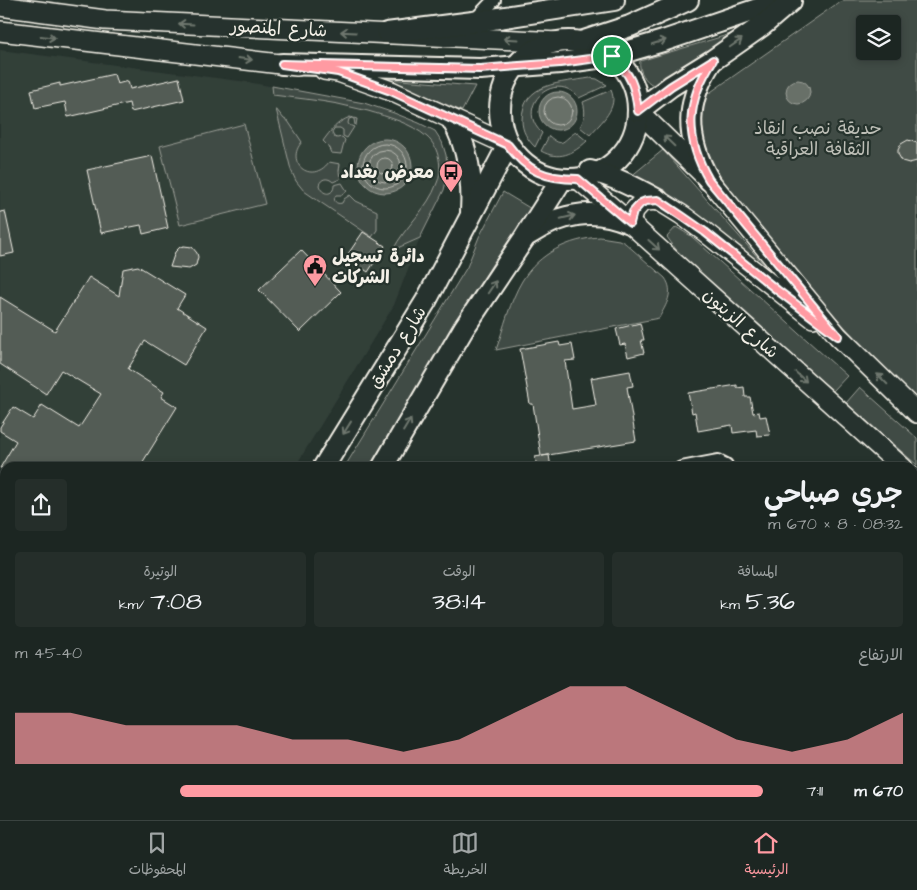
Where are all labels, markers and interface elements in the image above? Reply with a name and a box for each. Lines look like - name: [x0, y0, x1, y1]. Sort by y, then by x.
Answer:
- street label: شارع المنصور: [228, 13, 328, 44]
- map controls: [856, 15, 901, 60]
- button: layers: [856, 15, 901, 60]
- one-way arrow: [178, 19, 194, 28]
- one-way arrow: [341, 27, 357, 36]
- one-way arrow: [40, 32, 56, 42]
- one-way arrow: [503, 35, 519, 44]
- pin: [591, 35, 633, 77]
- one-way arrow: [651, 37, 667, 47]
- one-way arrow: [729, 38, 742, 49]
- icon: arrive: [598, 42, 626, 70]
- one-way arrow: [236, 54, 252, 64]
- park label: حديقة نصب انقاذ الثقافة العراقية: [754, 116, 882, 162]
- one-way arrow: [663, 134, 675, 147]
- bus stop icon: معرض بغداد: [438, 159, 464, 193]
- place label: معرض بغداد: [341, 160, 434, 185]
- one-way arrow: [560, 212, 576, 221]
- one-way arrow: [648, 239, 661, 251]
- place label: دائرة تسجيل الشركات: [332, 244, 425, 290]
- public building icon: دائرة تسجيل الشركات: [302, 253, 328, 287]
- one-way arrow: [486, 280, 497, 294]
- street label: شارع الزيتون: [697, 282, 784, 364]
- street label: شارع دمشق: [362, 301, 433, 393]
- one-way arrow: [795, 371, 808, 383]
- one-way arrow: [876, 373, 888, 385]
- one-way arrow: [402, 419, 412, 433]
- one-way arrow: [342, 421, 352, 435]
- text: جري صباحي: [764, 474, 903, 513]
- button: share: [15, 479, 67, 531]
- text: 08:32 · 8 × 670 m: [768, 513, 903, 535]
- text: الوتيرة: [143, 562, 177, 582]
- text: الوقت: [443, 562, 475, 582]
- text: المسافة: [738, 562, 778, 582]
- text: 7:08: [150, 584, 202, 619]
- text: 38:14: [432, 584, 486, 619]
- text: 5.36: [745, 584, 795, 619]
- text: /km: [119, 595, 150, 615]
- text: km: [720, 595, 745, 615]
- text: 40–45 m: [15, 642, 82, 664]
- text: الارتفاع: [858, 644, 903, 666]
- text: 7:11: [806, 780, 823, 802]
- text: 670 m: [854, 780, 903, 802]
- tab: المحفوظات: [129, 829, 186, 882]
- tab: الخريطة: [444, 829, 487, 882]
- tab: الرئيسية: [744, 829, 788, 882]

